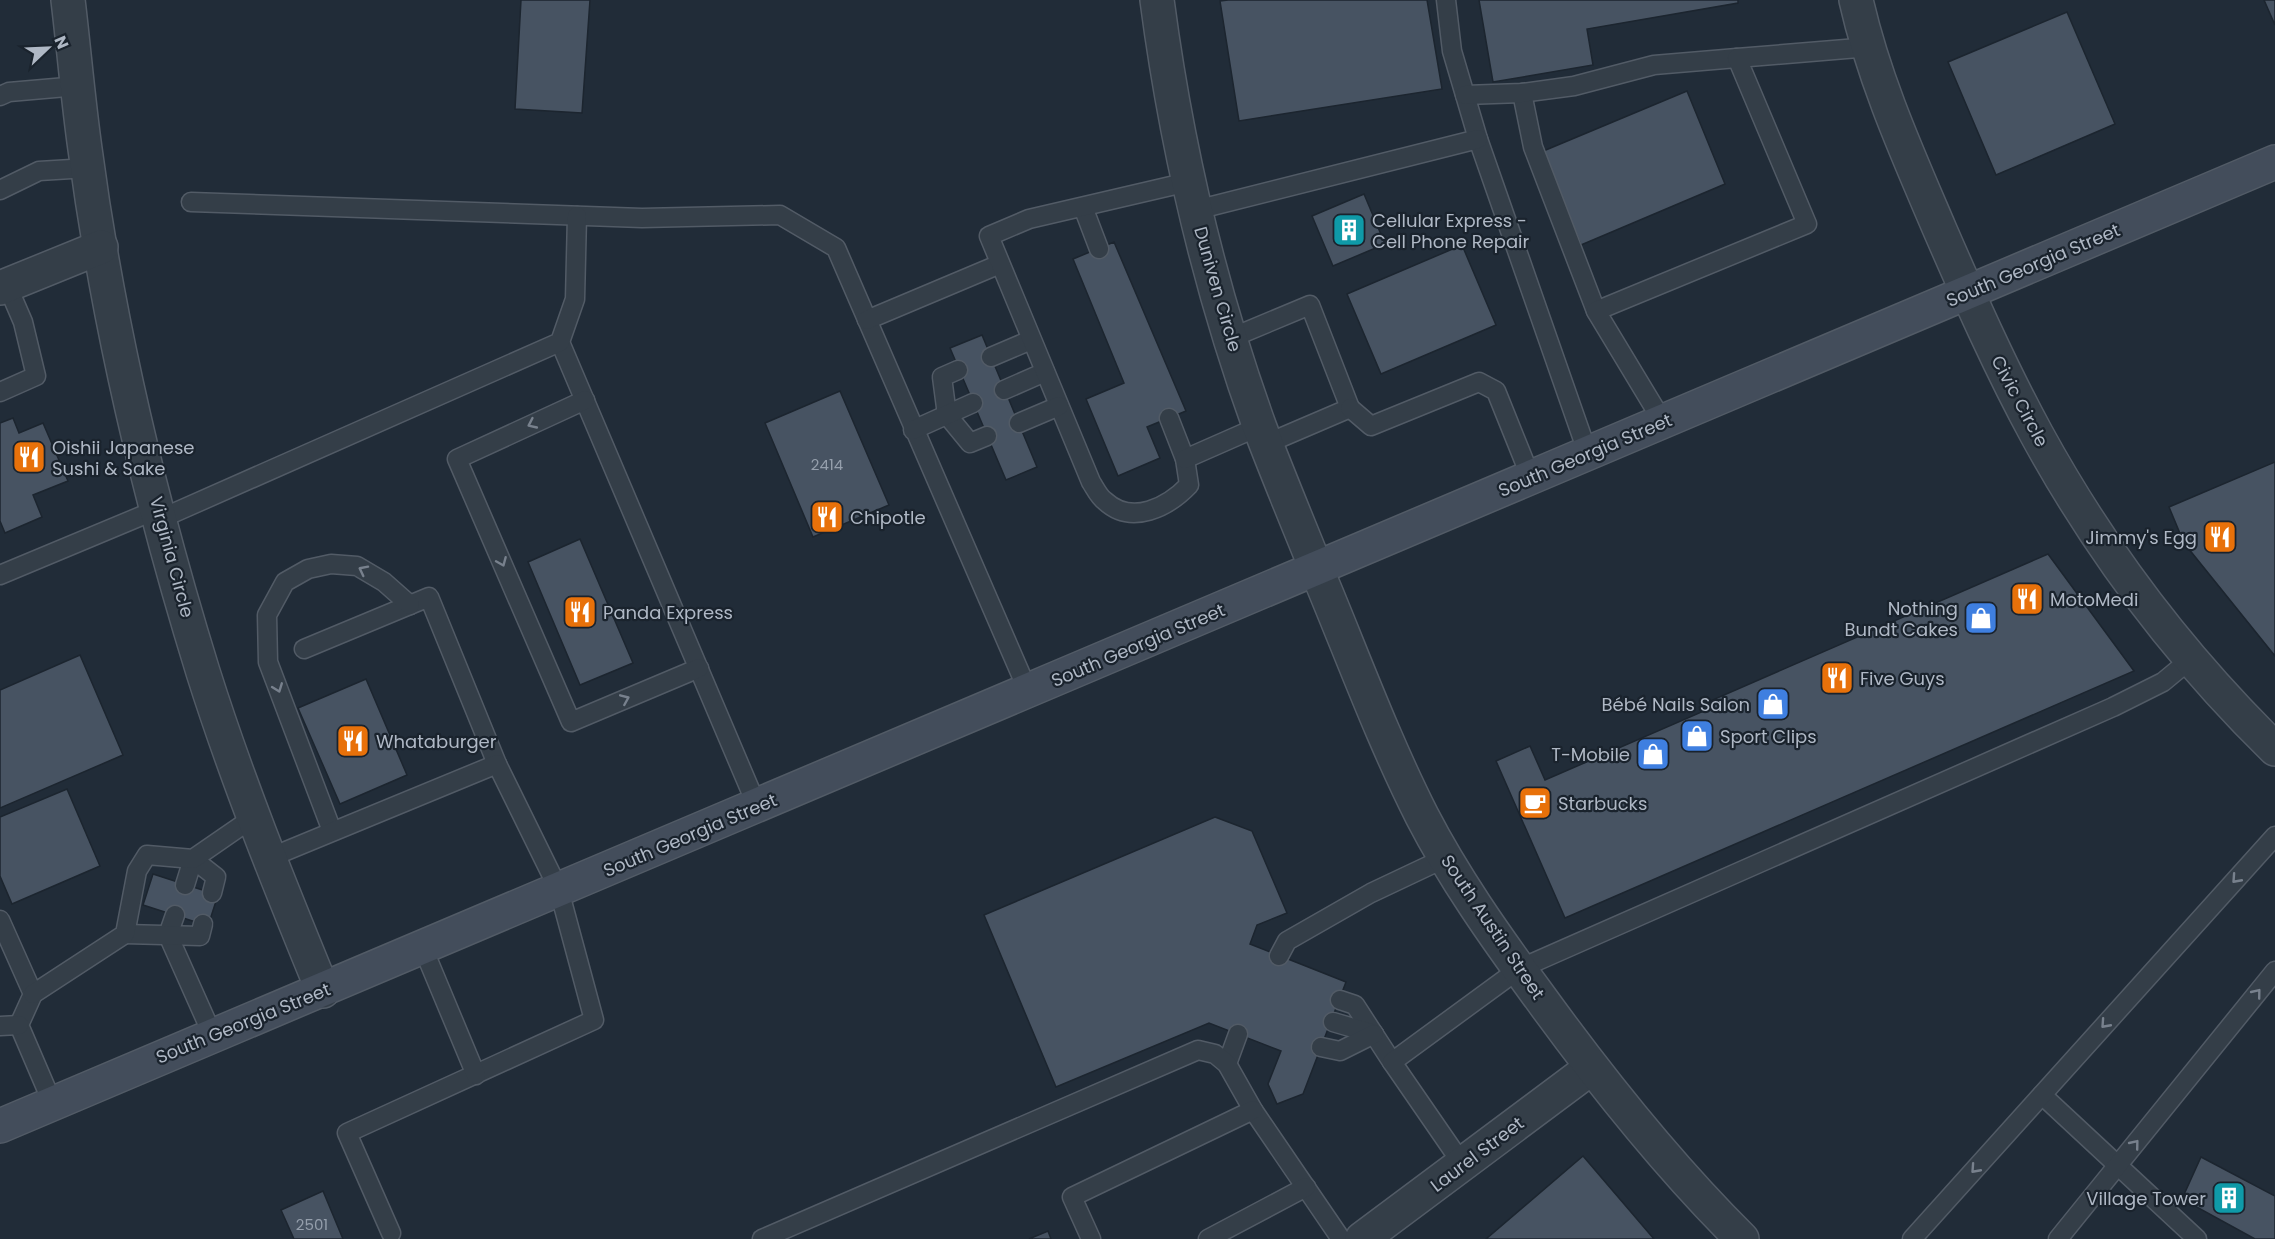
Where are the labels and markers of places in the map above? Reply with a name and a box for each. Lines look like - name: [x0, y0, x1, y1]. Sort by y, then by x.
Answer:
- place label: Cellular Express - Cell Phone Repair: [1372, 208, 1530, 254]
- building icon: Cellular Express - Cell Phone Repair: [1331, 212, 1367, 248]
- place label: Oishii Japanese Sushi & Sake: [52, 435, 194, 481]
- restaurant icon: Oishii Japanese Sushi & Sake: [11, 439, 47, 475]
- restaurant icon: Chipotle: [809, 499, 845, 535]
- place label: Chipotle: [850, 505, 926, 530]
- restaurant icon: Jimmy's Egg: [2202, 519, 2238, 555]
- place label: Jimmy's Egg: [2085, 525, 2197, 550]
- restaurant icon: MotoMedi: [2009, 581, 2045, 617]
- place label: MotoMedi: [2050, 587, 2138, 612]
- restaurant icon: Panda Express: [562, 594, 598, 630]
- place label: Nothing Bundt Cakes: [1845, 596, 1958, 642]
- place label: Panda Express: [603, 600, 733, 625]
- shop icon: Nothing Bundt Cakes: [1963, 600, 1999, 636]
- restaurant icon: Five Guys: [1819, 660, 1855, 696]
- place label: Five Guys: [1860, 666, 1945, 691]
- shop icon: Bébé Nails Salon: [1755, 686, 1791, 722]
- place label: Bébé Nails Salon: [1602, 692, 1750, 717]
- shop icon: Sport Clips: [1679, 718, 1715, 754]
- restaurant icon: Whataburger: [335, 723, 371, 759]
- place label: Sport Clips: [1720, 724, 1817, 749]
- place label: Whataburger: [376, 729, 497, 754]
- shop icon: T-Mobile: [1635, 736, 1671, 772]
- place label: T-Mobile: [1551, 742, 1630, 767]
- cafe icon: Starbucks: [1517, 785, 1553, 821]
- place label: Starbucks: [1558, 791, 1647, 816]
- building icon: Village Tower: [2211, 1180, 2247, 1216]
- place label: Village Tower: [2086, 1186, 2206, 1211]

